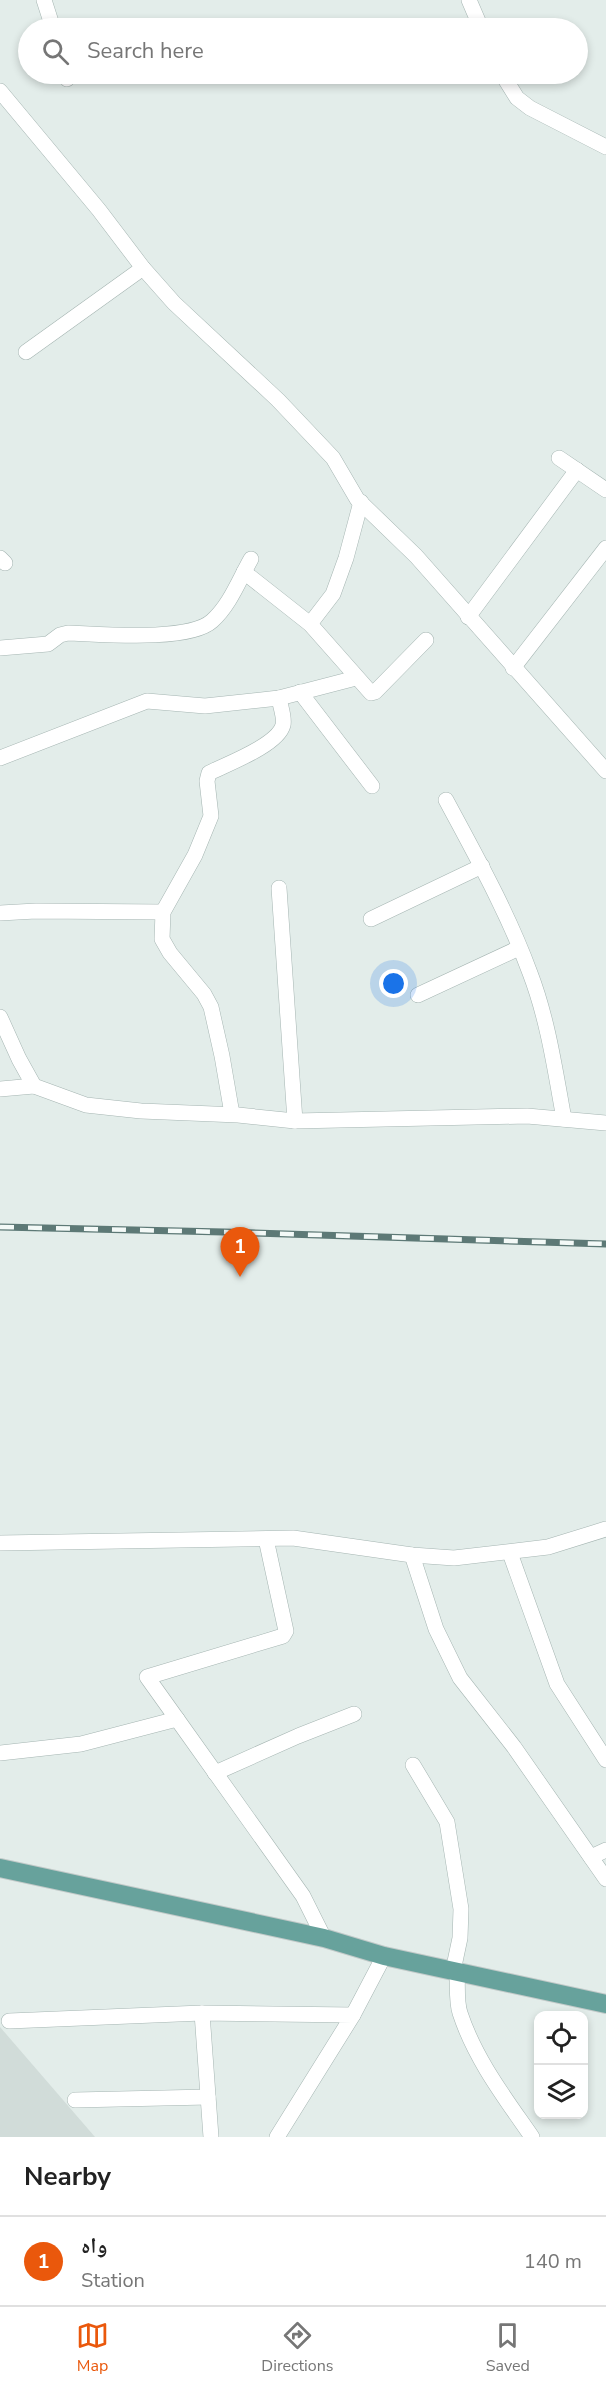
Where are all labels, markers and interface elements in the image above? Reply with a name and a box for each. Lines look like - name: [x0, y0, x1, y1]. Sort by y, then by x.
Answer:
- search box: [18, 18, 588, 84]
- icon: search: [39, 35, 72, 68]
- text: Search here: [87, 36, 204, 66]
- your location: [379, 969, 408, 998]
- pin: 1: [220, 1228, 260, 1277]
- map controls: [534, 2011, 588, 2119]
- button: locate: [534, 2011, 588, 2065]
- button: layers: [534, 2065, 588, 2119]
- text: Nearby: [24, 2159, 111, 2194]
- text: واہ: [81, 2231, 108, 2261]
- text: 1: [38, 2248, 50, 2275]
- text: 140 m: [524, 2248, 582, 2275]
- text: Station: [81, 2267, 145, 2294]
- tab: Map: [76, 2319, 109, 2377]
- tab: Directions: [261, 2319, 333, 2377]
- tab: Saved: [486, 2319, 530, 2377]

